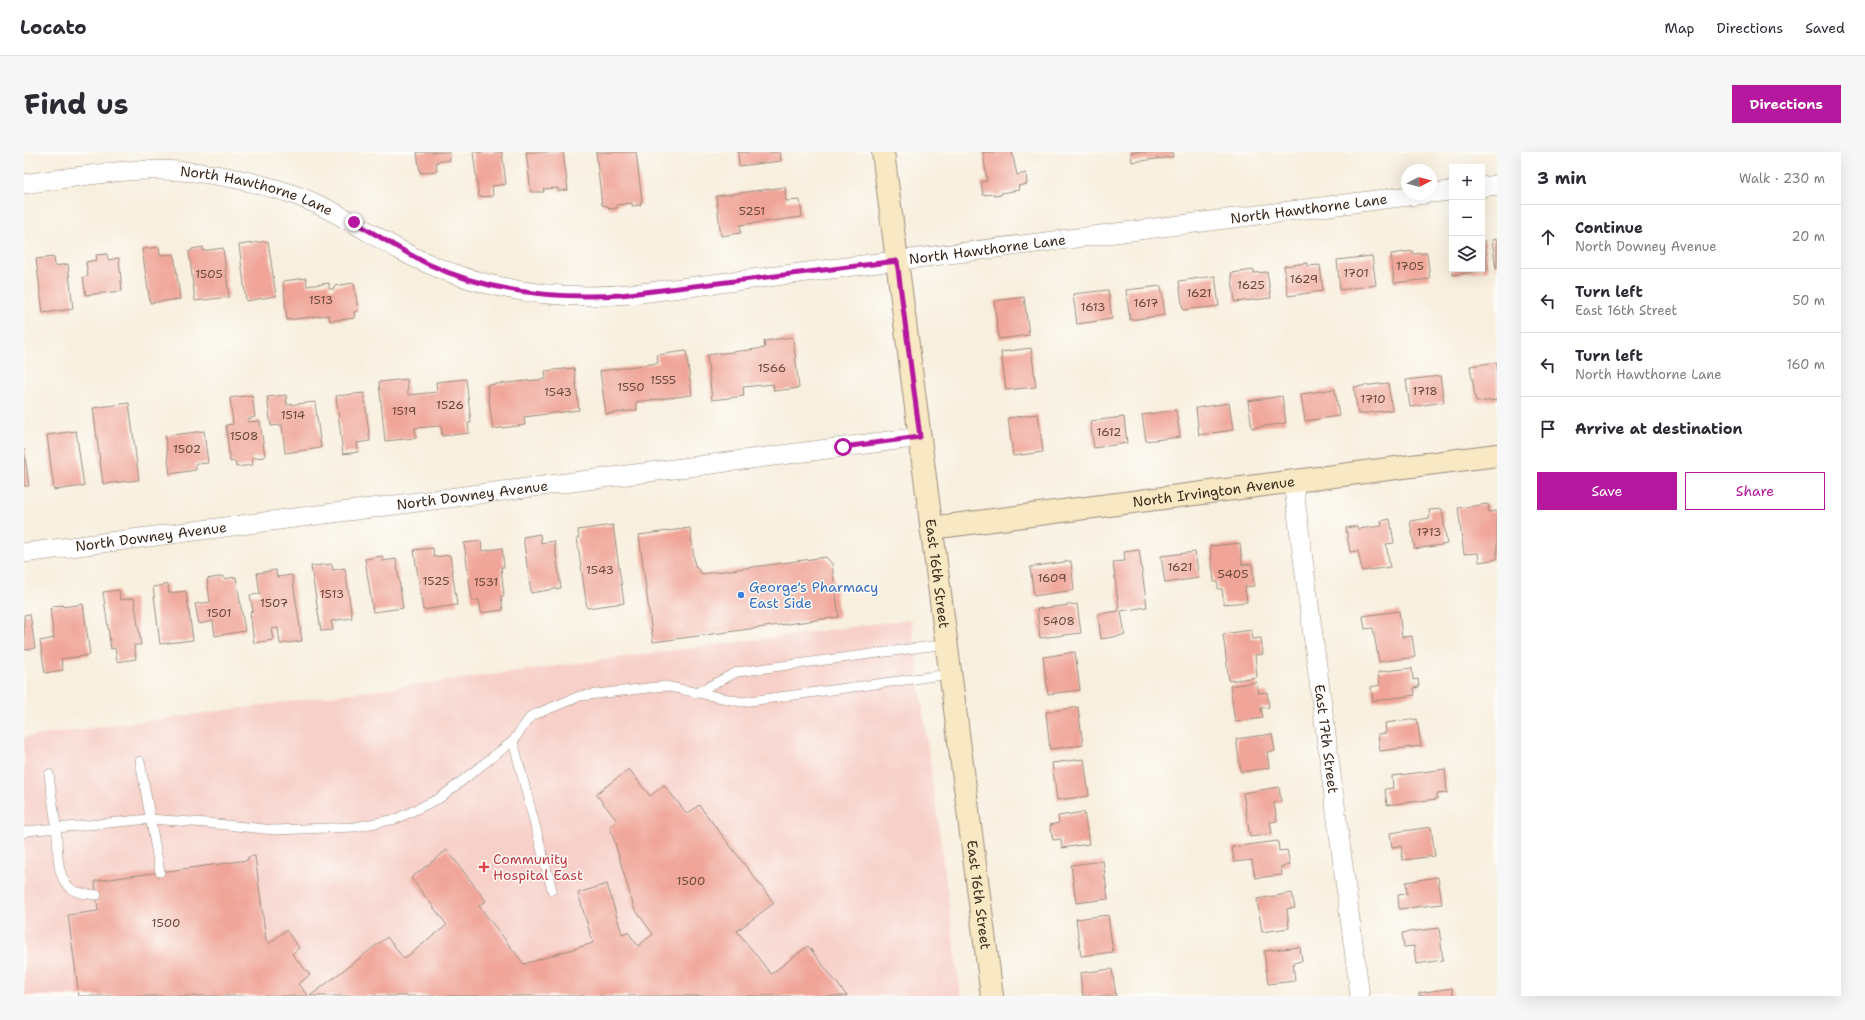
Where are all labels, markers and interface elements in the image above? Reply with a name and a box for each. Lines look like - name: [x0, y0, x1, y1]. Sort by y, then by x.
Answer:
- text: Locato: [20, 15, 87, 40]
- text: Map: [1665, 19, 1695, 37]
- text: Directions: [1717, 19, 1783, 37]
- text: Saved: [1805, 19, 1845, 37]
- text: Find us: [24, 85, 129, 123]
- button: Directions: [1732, 85, 1841, 123]
- street label: North Hawthorne Lane: [179, 162, 336, 219]
- north arrow: [1401, 164, 1437, 200]
- map controls: [1449, 164, 1485, 272]
- button: +: [1449, 164, 1485, 200]
- text: 3 min: [1537, 167, 1587, 189]
- text: Walk · 230 m: [1739, 170, 1825, 187]
- street label: North Hawthorne Lane: [1229, 190, 1388, 227]
- button: −: [1449, 200, 1485, 236]
- house number: 5251: [739, 203, 765, 219]
- route end: [345, 213, 363, 231]
- text: Continue: [1575, 218, 1643, 238]
- icon: ahead: [1537, 226, 1559, 248]
- text: 20 m: [1792, 228, 1825, 245]
- street label: North Hawthorne Lane: [908, 230, 1067, 268]
- button: layers: [1449, 236, 1485, 272]
- text: North Downey Avenue: [1575, 238, 1717, 255]
- house number: 1705: [1396, 258, 1424, 274]
- house number: 1701: [1343, 265, 1369, 281]
- house number: 1505: [195, 266, 223, 282]
- house number: 1629: [1290, 271, 1318, 287]
- house number: 1625: [1237, 277, 1265, 293]
- text: Turn left: [1575, 282, 1643, 302]
- house number: 1621: [1186, 285, 1212, 301]
- icon: left: [1537, 290, 1559, 312]
- house number: 1513: [309, 292, 333, 308]
- text: 50 m: [1792, 292, 1825, 309]
- house number: 1617: [1134, 295, 1158, 311]
- house number: 1613: [1081, 299, 1105, 315]
- text: East 16th Street: [1575, 302, 1677, 319]
- text: Turn left: [1575, 346, 1643, 366]
- icon: left: [1537, 354, 1559, 376]
- text: 160 m: [1787, 356, 1825, 373]
- house number: 1566: [758, 360, 786, 376]
- text: North Hawthorne Lane: [1575, 366, 1722, 383]
- house number: 1555: [650, 372, 676, 388]
- house number: 1550: [617, 379, 645, 395]
- house number: 1718: [1412, 383, 1438, 399]
- house number: 1543: [544, 384, 572, 400]
- house number: 1710: [1360, 391, 1386, 407]
- house number: 1526: [436, 397, 464, 413]
- house number: 1519: [392, 403, 416, 419]
- house number: 1514: [281, 407, 305, 423]
- icon: arrive: [1537, 418, 1559, 440]
- text: Arrive at destination: [1575, 419, 1743, 439]
- house number: 1612: [1097, 424, 1121, 440]
- house number: 1508: [230, 428, 258, 444]
- route start: [834, 438, 852, 456]
- house number: 1502: [173, 441, 201, 457]
- street label: North Irvington Avenue: [1131, 472, 1296, 511]
- button: Save: [1537, 472, 1677, 510]
- button: Share: [1685, 472, 1825, 510]
- street label: North Downey Avenue: [395, 476, 549, 514]
- street label: North Downey Avenue: [74, 518, 228, 555]
- street label: East 16th Street: [921, 518, 953, 629]
- house number: 1713: [1416, 524, 1442, 540]
- house number: 1621: [1167, 559, 1193, 575]
- house number: 1543: [586, 562, 614, 578]
- house number: 5405: [1218, 566, 1248, 582]
- house number: 1609: [1037, 570, 1067, 586]
- house number: 1525: [422, 573, 450, 589]
- house number: 1531: [474, 574, 498, 590]
- place label: George's Pharmacy East Side: [749, 578, 878, 612]
- house number: 1513: [320, 586, 344, 602]
- marker: George's Pharmacy East Side: [736, 590, 746, 600]
- house number: 1507: [260, 595, 288, 611]
- house number: 1501: [206, 605, 232, 621]
- house number: 5408: [1043, 613, 1075, 629]
- street label: East 17th Street: [1310, 683, 1343, 795]
- street label: East 16th Street: [963, 839, 995, 951]
- place label: Community Hospital East: [493, 850, 583, 884]
- marker: Community Hospital East: [478, 861, 490, 873]
- house number: 1500: [677, 873, 705, 889]
- house number: 1500: [152, 915, 180, 931]

